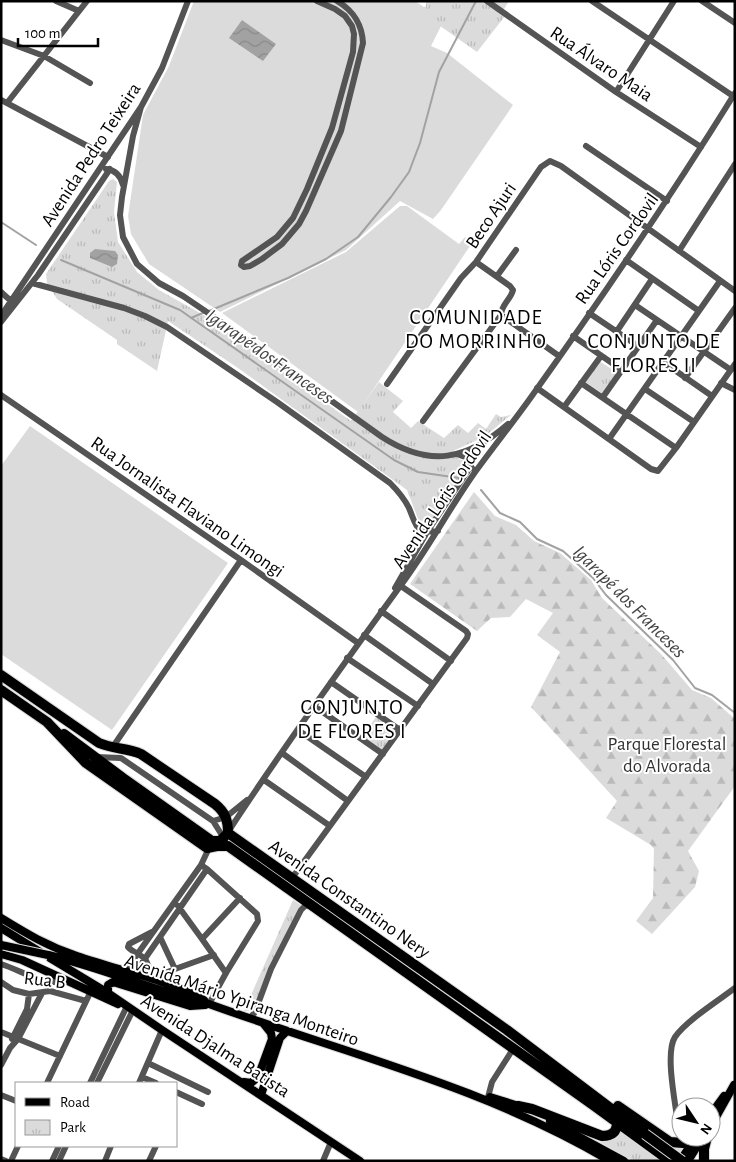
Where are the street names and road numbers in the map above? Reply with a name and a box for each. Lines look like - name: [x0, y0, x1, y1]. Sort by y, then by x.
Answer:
- street label: Rua Álvaro Maia: [546, 21, 657, 106]
- street label: Avenida Pedro Teixeira: [38, 79, 145, 230]
- street label: Beco Ajuri: [462, 180, 520, 252]
- street label: Rua Lóris Cordovil: [572, 190, 662, 308]
- street label: Avenida Lóris Cordovil: [389, 427, 495, 572]
- street label: Rua Jornalista Flaviano Limongi: [87, 433, 287, 581]
- street label: Avenida Constantino Nery: [265, 836, 433, 962]
- street label: Avenida Mário Ypiranga Monteiro: [122, 951, 361, 1050]
- street label: Rua B: [23, 969, 67, 992]
- street label: Avenida Djalma Batista: [137, 991, 293, 1102]

